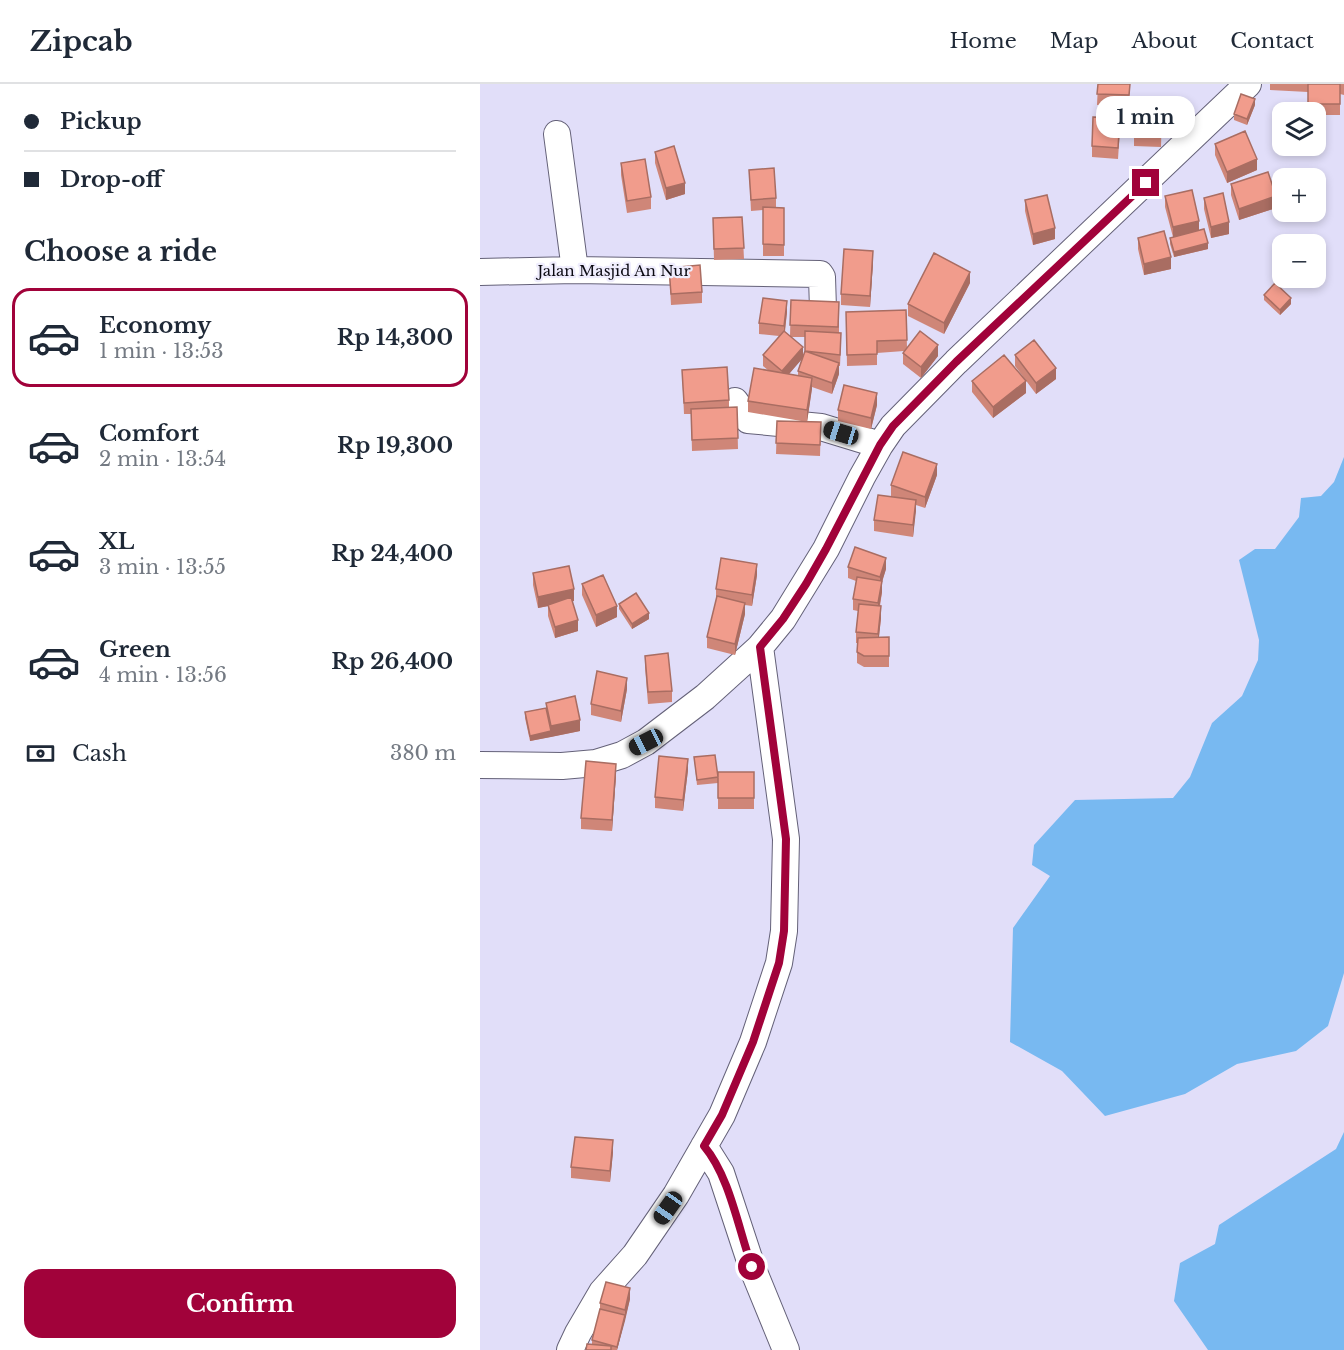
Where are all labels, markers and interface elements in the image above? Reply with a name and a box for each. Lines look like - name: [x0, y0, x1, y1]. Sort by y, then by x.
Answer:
- text: Zipcab: [30, 24, 133, 59]
- text: Home: [950, 28, 1017, 54]
- text: Map: [1050, 28, 1098, 54]
- text: About: [1131, 28, 1197, 54]
- text: Contact: [1230, 28, 1314, 54]
- callout: 1 min: [1096, 96, 1196, 138]
- map controls: [1272, 102, 1326, 288]
- button: layers: [1272, 102, 1326, 156]
- text: 1 min: [1117, 105, 1174, 129]
- text: Pickup: [60, 108, 142, 135]
- text: Drop-off: [60, 166, 162, 193]
- button: +: [1272, 168, 1326, 222]
- route end: [1132, 169, 1159, 196]
- button: −: [1272, 234, 1326, 288]
- text: Choose a ride: [24, 235, 217, 268]
- street label: Jalan Masjid An Nur: [535, 261, 691, 280]
- icon: car: [27, 311, 81, 365]
- text: Economy: [99, 312, 211, 339]
- text: Rp 14,300: [337, 324, 453, 351]
- text: 1 min · 13:53: [99, 339, 224, 363]
- icon: car: [27, 419, 81, 473]
- car: [821, 419, 861, 447]
- text: Comfort: [99, 420, 199, 447]
- text: Rp 19,300: [337, 432, 453, 459]
- text: 2 min · 13:54: [99, 447, 226, 471]
- icon: car: [27, 527, 81, 581]
- text: XL: [99, 528, 134, 555]
- text: Rp 24,400: [331, 540, 453, 567]
- text: 3 min · 13:55: [99, 555, 226, 579]
- icon: car: [27, 635, 81, 689]
- text: Green: [99, 636, 171, 663]
- text: Rp 26,400: [331, 648, 453, 675]
- text: 4 min · 13:56: [99, 663, 227, 687]
- car: [626, 726, 666, 758]
- icon: cash: [24, 737, 57, 770]
- text: Cash: [72, 740, 127, 767]
- text: 380 m: [390, 741, 456, 765]
- car: [650, 1188, 686, 1228]
- route start: [738, 1253, 765, 1280]
- button: Confirm: [24, 1269, 456, 1338]

